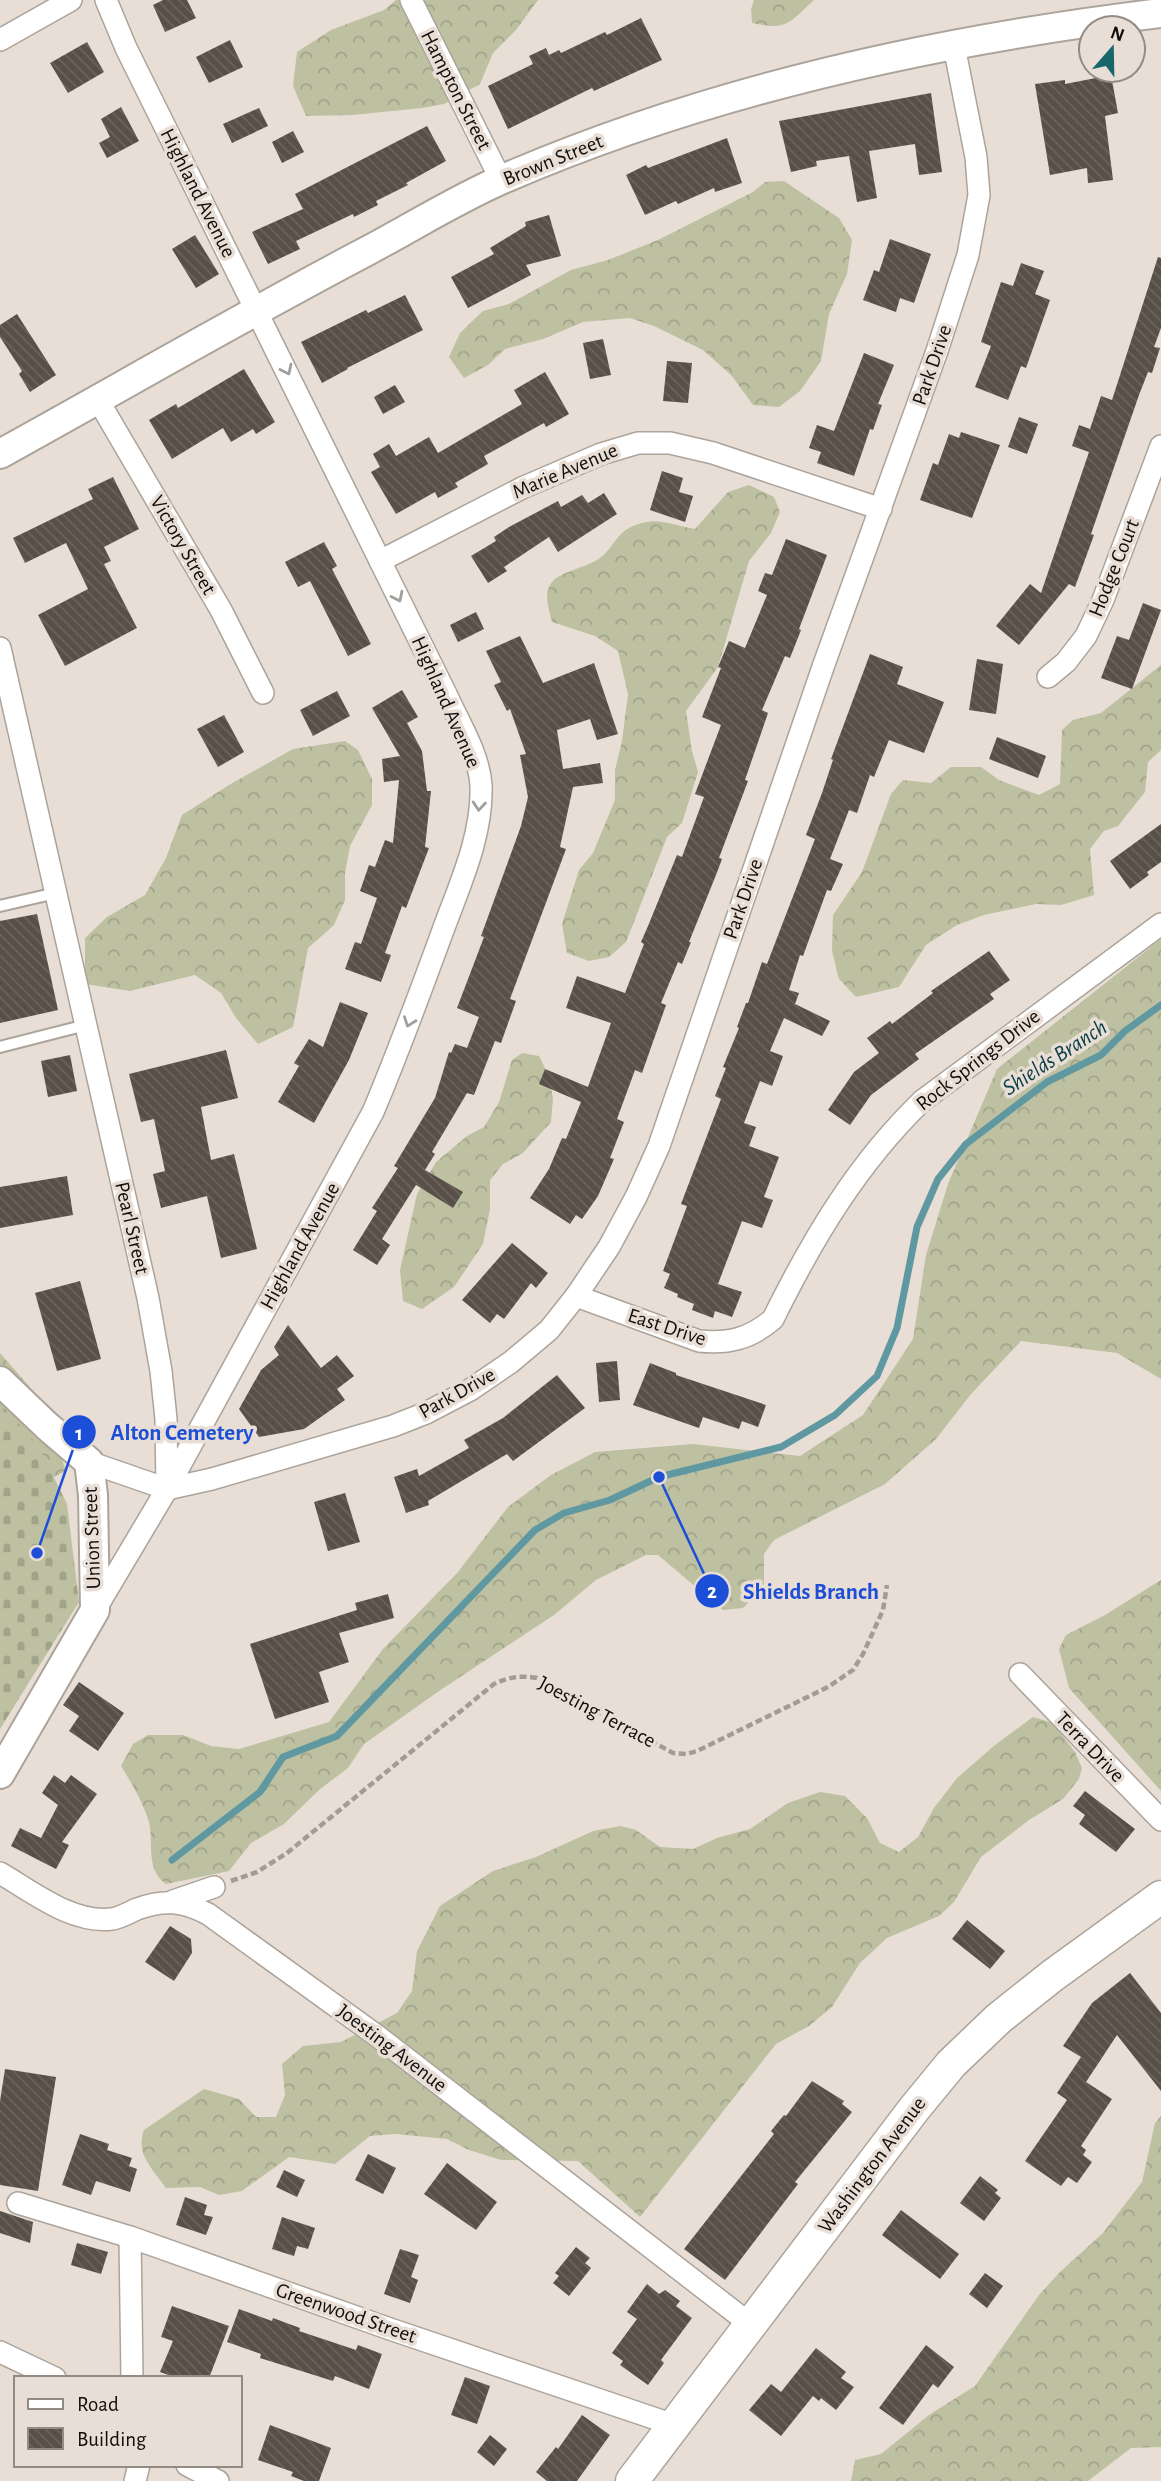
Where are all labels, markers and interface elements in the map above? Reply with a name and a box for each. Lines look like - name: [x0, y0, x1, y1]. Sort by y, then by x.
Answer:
- north arrow: [1077, 14, 1147, 84]
- text: N: [1108, 23, 1127, 46]
- street label: Hampton Street: [417, 27, 495, 153]
- street label: Highland Avenue: [156, 125, 240, 261]
- street label: Brown Street: [500, 130, 606, 190]
- street label: Park Drive: [908, 322, 956, 408]
- one-way arrow: [278, 363, 292, 375]
- street label: Marie Avenue: [509, 439, 621, 503]
- street label: Victory Street: [146, 492, 220, 598]
- street label: Hodge Court: [1085, 516, 1143, 620]
- one-way arrow: [389, 590, 403, 602]
- street label: Highland Avenue: [408, 633, 484, 771]
- one-way arrow: [472, 801, 487, 812]
- street label: Park Drive: [719, 856, 767, 942]
- street label: Rock Springs Drive: [912, 1005, 1044, 1115]
- one-way arrow: [404, 1015, 418, 1027]
- water label: Shields Branch: [999, 1016, 1111, 1100]
- street label: Highland Avenue: [256, 1179, 344, 1313]
- street label: Pearl Street: [111, 1180, 153, 1276]
- street label: East Drive: [625, 1304, 709, 1350]
- street label: Park Drive: [415, 1364, 499, 1422]
- callout: Alton Cemetery: [61, 1410, 268, 1454]
- text: Alton Cemetery: [110, 1422, 254, 1445]
- text: 1: [75, 1423, 83, 1444]
- street label: Union Street: [80, 1486, 104, 1590]
- callout: Shields Branch: [694, 1569, 893, 1613]
- text: 2: [707, 1581, 717, 1602]
- text: Shields Branch: [743, 1581, 879, 1604]
- street label: Joesting Terrace: [535, 1672, 659, 1752]
- street label: Terra Drive: [1052, 1708, 1128, 1786]
- street label: Joesting Avenue: [333, 2000, 451, 2096]
- street label: Washington Avenue: [814, 2093, 930, 2237]
- street label: Greenwood Street: [273, 2279, 419, 2347]
- legend: [14, 2376, 242, 2467]
- text: Road: [77, 2394, 119, 2415]
- text: Building: [77, 2429, 147, 2450]

